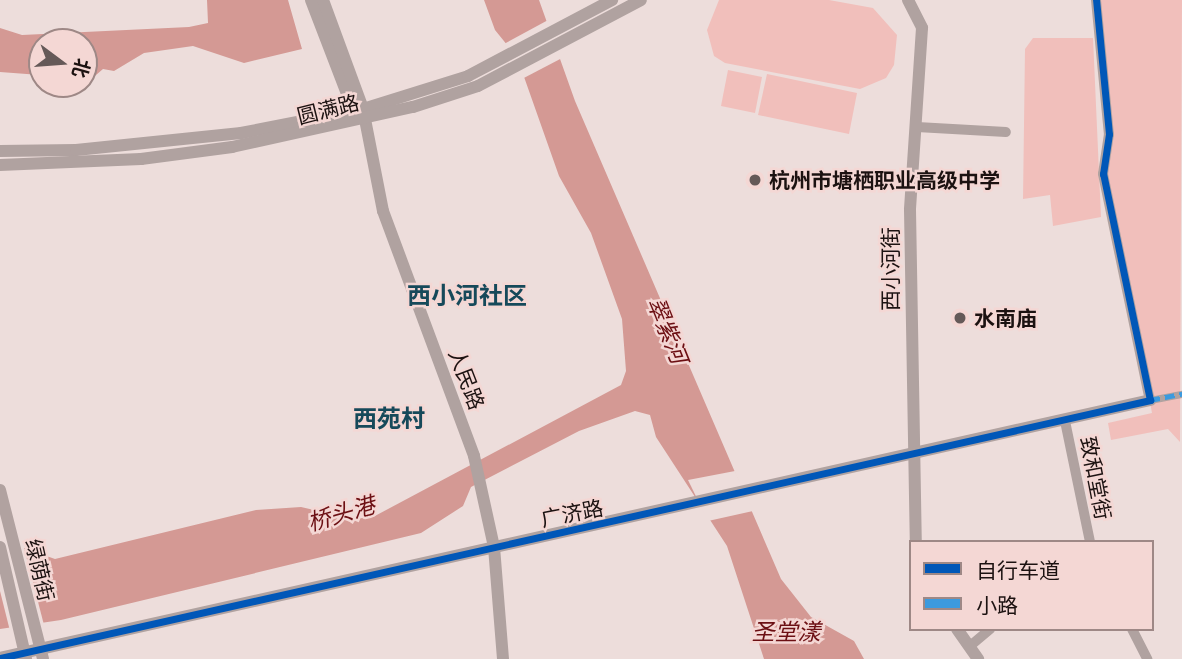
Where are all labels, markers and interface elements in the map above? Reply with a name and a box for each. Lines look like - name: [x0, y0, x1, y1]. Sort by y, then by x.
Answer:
- north arrow: [28, 28, 98, 98]
- text: 北: [66, 56, 96, 81]
- street label: 圆满路: [294, 89, 362, 129]
- place label: 杭州市塘栖职业高级中学: [769, 167, 1000, 193]
- marker: 杭州市塘栖职业高级中学: [747, 172, 763, 188]
- street label: 西小河街: [877, 227, 903, 311]
- district label: 西小河社区: [407, 281, 527, 309]
- water label: 翠紫河: [642, 293, 694, 367]
- place label: 水南庙: [974, 305, 1037, 331]
- marker: 水南庙: [952, 310, 968, 326]
- street label: 人民路: [444, 345, 490, 413]
- district label: 西苑村: [353, 404, 425, 432]
- street label: 致和堂街: [1076, 434, 1116, 522]
- water label: 桥头港: [304, 490, 378, 536]
- street label: 广济路: [539, 495, 605, 531]
- street label: 绿荫街: [21, 536, 59, 604]
- legend: [909, 540, 1154, 631]
- text: 自行车道: [976, 556, 1060, 584]
- text: 小路: [976, 591, 1018, 619]
- water label: 圣堂漾: [752, 617, 820, 645]

